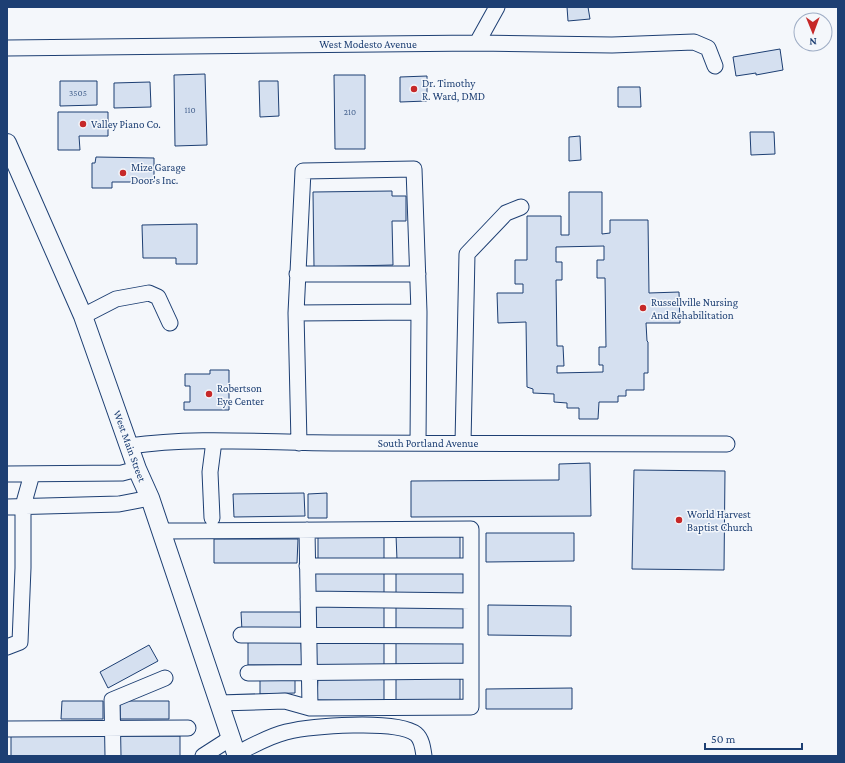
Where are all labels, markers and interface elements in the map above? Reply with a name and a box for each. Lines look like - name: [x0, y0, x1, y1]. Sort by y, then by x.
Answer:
- north arrow: [793, 12, 833, 52]
- text: N: [809, 36, 817, 48]
- street label: West Modesto Avenue: [319, 38, 417, 50]
- place label: Dr. Timothy R. Ward, DMD: [422, 77, 485, 103]
- marker: Dr. Timothy R. Ward, DMD: [409, 84, 419, 94]
- house number: 3505: [69, 88, 87, 98]
- house number: 110: [184, 105, 196, 115]
- house number: 210: [344, 107, 356, 117]
- place label: Valley Piano Co.: [91, 118, 161, 131]
- marker: Valley Piano Co.: [78, 119, 88, 129]
- place label: Mize Garage Door's Inc.: [131, 161, 186, 186]
- marker: Mize Garage Door's Inc.: [118, 168, 128, 178]
- place label: Russellville Nursing And Rehabilitation: [651, 296, 739, 321]
- marker: Russellville Nursing And Rehabilitation: [638, 303, 648, 313]
- place label: Robertson Eye Center: [217, 382, 264, 408]
- marker: Robertson Eye Center: [204, 389, 214, 399]
- street label: West Main Street: [111, 409, 149, 484]
- street label: South Portland Avenue: [378, 437, 478, 449]
- place label: World Harvest Baptist Church: [687, 508, 753, 534]
- marker: World Harvest Baptist Church: [674, 515, 684, 525]
- scale bar: [705, 725, 802, 751]
- text: 50 m: [711, 732, 736, 746]

